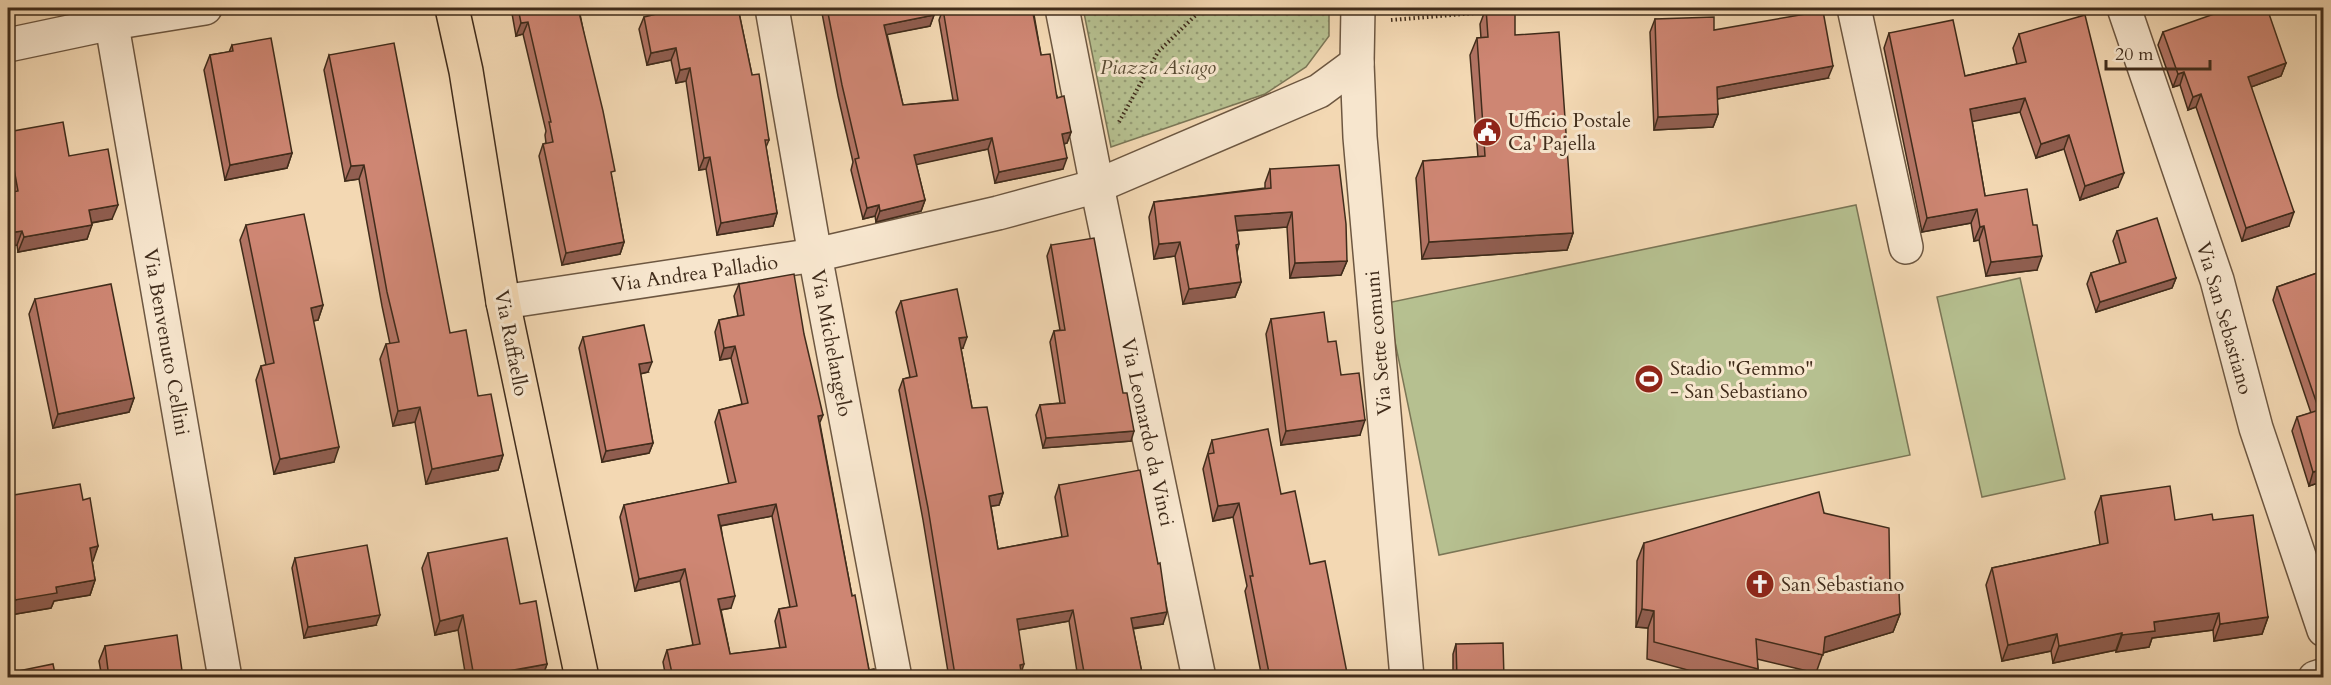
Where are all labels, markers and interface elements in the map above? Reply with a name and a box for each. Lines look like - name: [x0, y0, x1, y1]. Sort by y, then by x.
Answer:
- scale bar: [2106, 33, 2210, 71]
- text: 20 m: [2115, 42, 2154, 67]
- park label: Piazza Asiago: [1100, 54, 1216, 81]
- place label: Ufficio Postale Ca' Pajella: [1508, 107, 1631, 157]
- public building icon: Ufficio Postale Ca' Pajella: [1471, 116, 1503, 148]
- street label: Via San Sebastiano: [2190, 239, 2259, 398]
- street label: Via Benvenuto Cellini: [137, 246, 196, 438]
- street label: Via Andrea Palladio: [610, 248, 780, 299]
- street label: Via Michelangelo: [804, 267, 859, 419]
- street label: Via Sette comuni: [1359, 269, 1398, 417]
- street label: Via Raffaello: [488, 288, 535, 399]
- street label: Via Leonardo da Vinci: [1114, 336, 1181, 529]
- place label: Stadio "Gemmo" - San Sebastiano: [1670, 355, 1813, 405]
- sports icon: Stadio "Gemmo" - San Sebastiano: [1633, 363, 1665, 395]
- church icon: San Sebastiano: [1744, 568, 1776, 600]
- place label: San Sebastiano: [1781, 571, 1905, 598]

